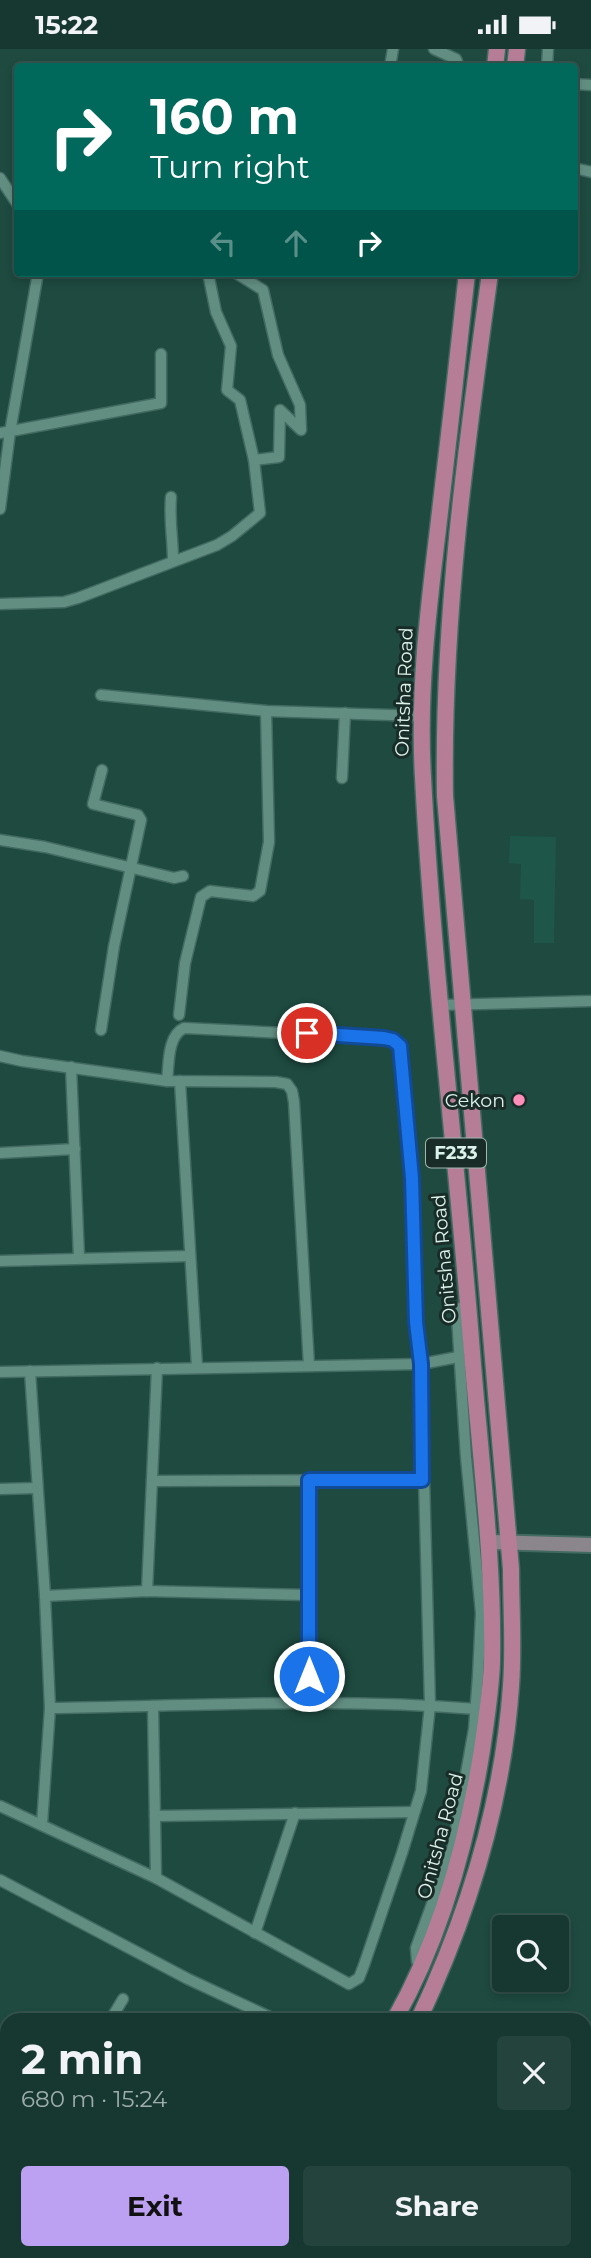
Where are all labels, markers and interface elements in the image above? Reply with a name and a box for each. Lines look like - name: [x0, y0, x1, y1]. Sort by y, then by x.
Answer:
- text: 15:22: [35, 9, 98, 41]
- text: 160 m: [150, 87, 299, 146]
- icon: right: [35, 91, 126, 182]
- text: Turn right: [150, 147, 310, 186]
- icon: left: [204, 224, 242, 262]
- icon: ahead: [277, 224, 315, 262]
- icon: right: [350, 224, 388, 262]
- street label: Onitsha Road: [390, 627, 418, 757]
- pin: [277, 1003, 337, 1063]
- icon: arrive: [288, 1014, 326, 1052]
- place label: Cekon: [445, 1089, 505, 1112]
- marker: Cekon: [511, 1092, 527, 1108]
- road number: F233: [426, 1139, 486, 1168]
- street label: Onitsha Road: [427, 1194, 461, 1324]
- position arrow: [272, 1639, 346, 1713]
- street label: Onitsha Road: [412, 1771, 468, 1901]
- map controls: [492, 1915, 569, 1992]
- button: search: [492, 1915, 569, 1992]
- text: 2 min: [21, 2033, 143, 2085]
- button: close: [497, 2036, 571, 2110]
- text: 680 m · 15:24: [21, 2085, 167, 2113]
- button: Exit: [21, 2166, 289, 2246]
- button: Share: [303, 2166, 571, 2246]

